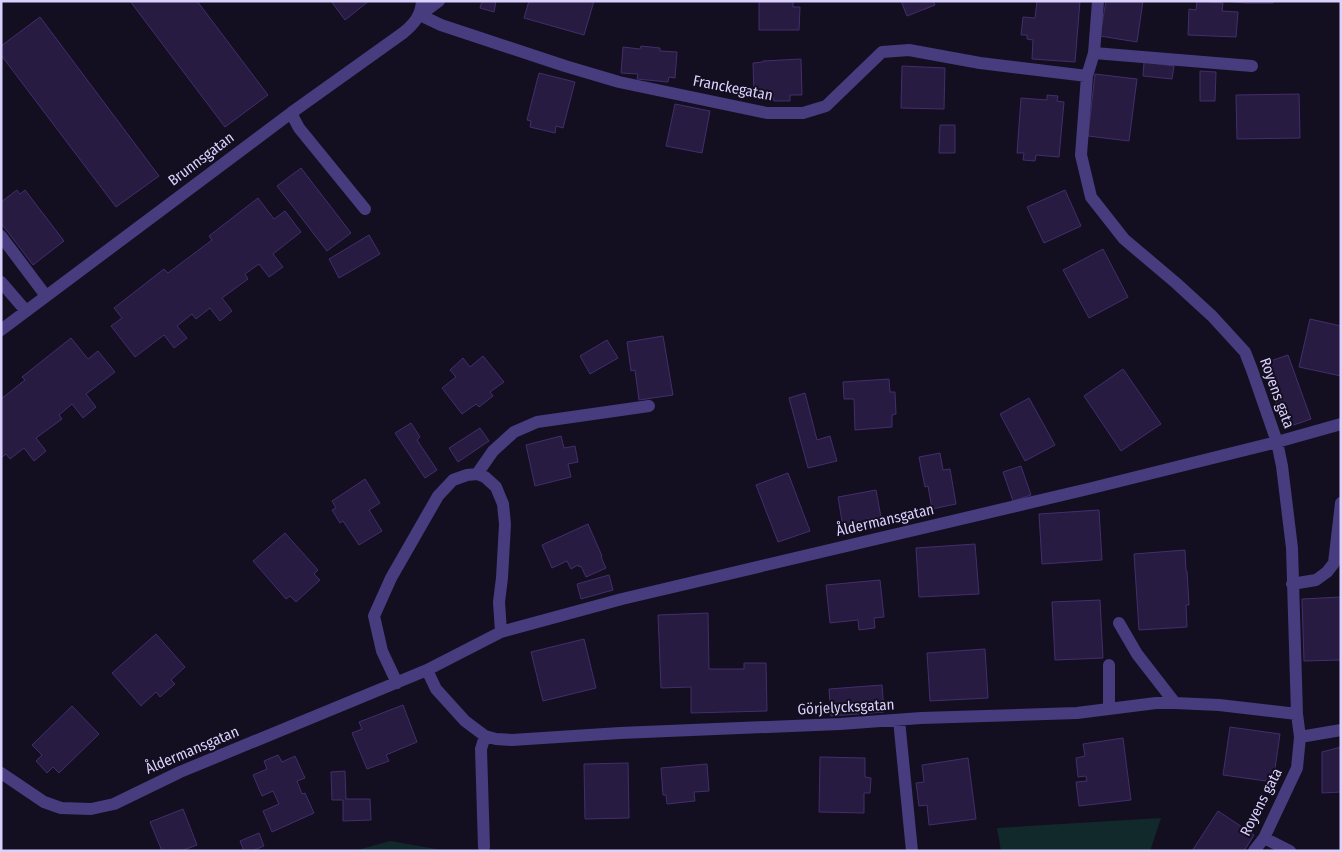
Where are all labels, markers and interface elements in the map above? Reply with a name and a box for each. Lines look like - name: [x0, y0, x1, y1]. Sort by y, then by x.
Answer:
- street label: Franckegatan: [692, 71, 774, 105]
- street label: Brunnsgatan: [165, 128, 237, 190]
- street label: Royens gata: [1256, 355, 1298, 431]
- street label: Åldermansgatan: [834, 500, 936, 540]
- street label: Görjelycksgatan: [797, 695, 895, 719]
- street label: Åldermansgatan: [143, 722, 241, 778]
- street label: Royens gata: [1236, 765, 1286, 839]

